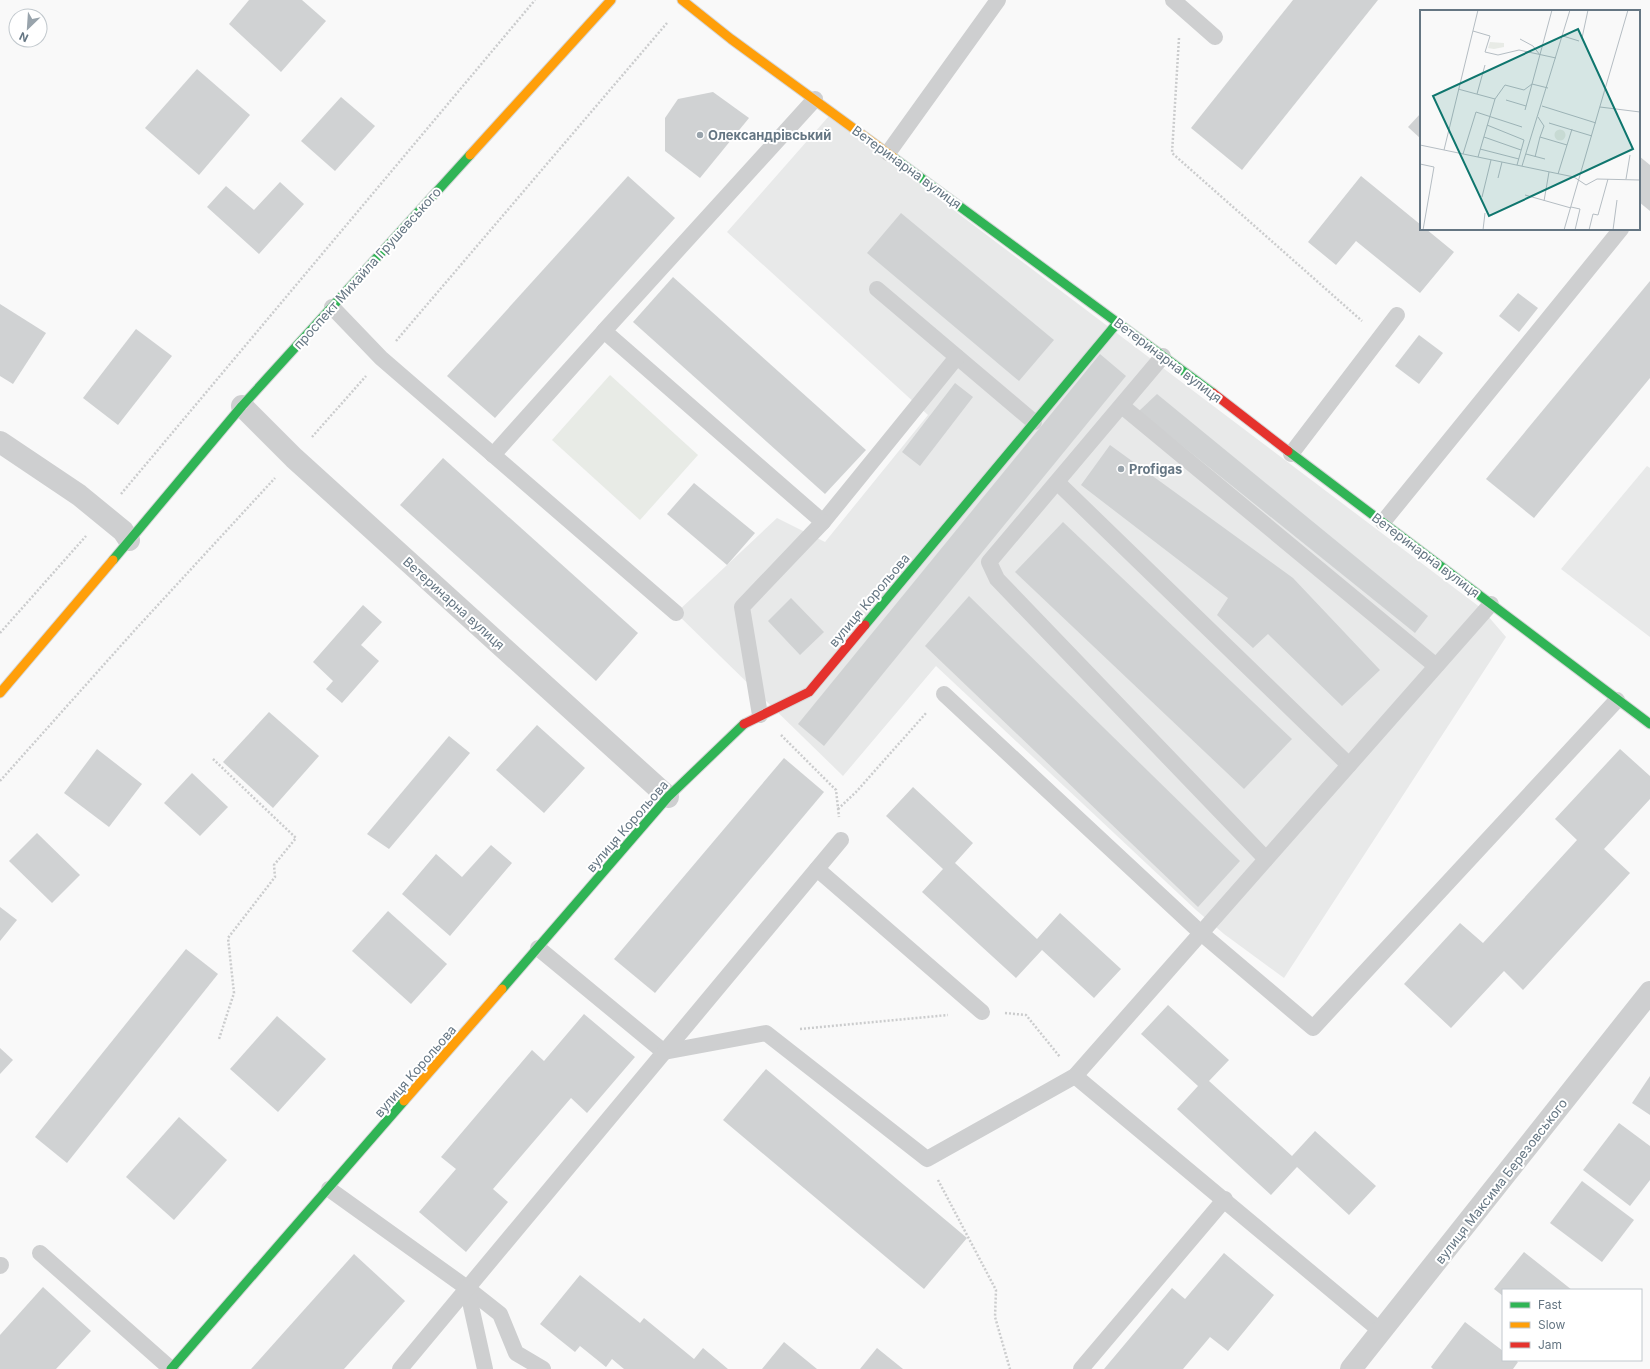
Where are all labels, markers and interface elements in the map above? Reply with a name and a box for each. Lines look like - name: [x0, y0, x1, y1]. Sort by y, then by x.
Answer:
- north arrow: [8, 8, 48, 48]
- inset map: [1420, 10, 1640, 230]
- text: N: [17, 29, 31, 45]
- street label: Ветеринарна вулиця: [849, 122, 965, 212]
- place label: Олександрівський: [708, 127, 831, 143]
- marker: Олександрівський: [695, 130, 705, 140]
- street label: проспект Михайла Грушевського: [290, 183, 444, 352]
- street label: Ветеринарна вулиця: [1111, 314, 1225, 406]
- place label: Profigas: [1129, 461, 1182, 477]
- marker: Profigas: [1116, 464, 1126, 474]
- street label: Ветеринарна вулиця: [1369, 509, 1483, 601]
- street label: вулиця Корольова: [825, 550, 913, 650]
- street label: Ветеринарна вулиця: [400, 553, 508, 653]
- street label: вулиця Корольова: [583, 777, 671, 875]
- street label: вулиця Корольова: [371, 1022, 459, 1120]
- street label: вулиця Максима Березовського: [1431, 1095, 1571, 1267]
- legend: [1502, 1289, 1642, 1361]
- text: Fast: [1538, 1297, 1562, 1312]
- text: Slow: [1538, 1317, 1566, 1332]
- text: Jam: [1538, 1337, 1562, 1352]

